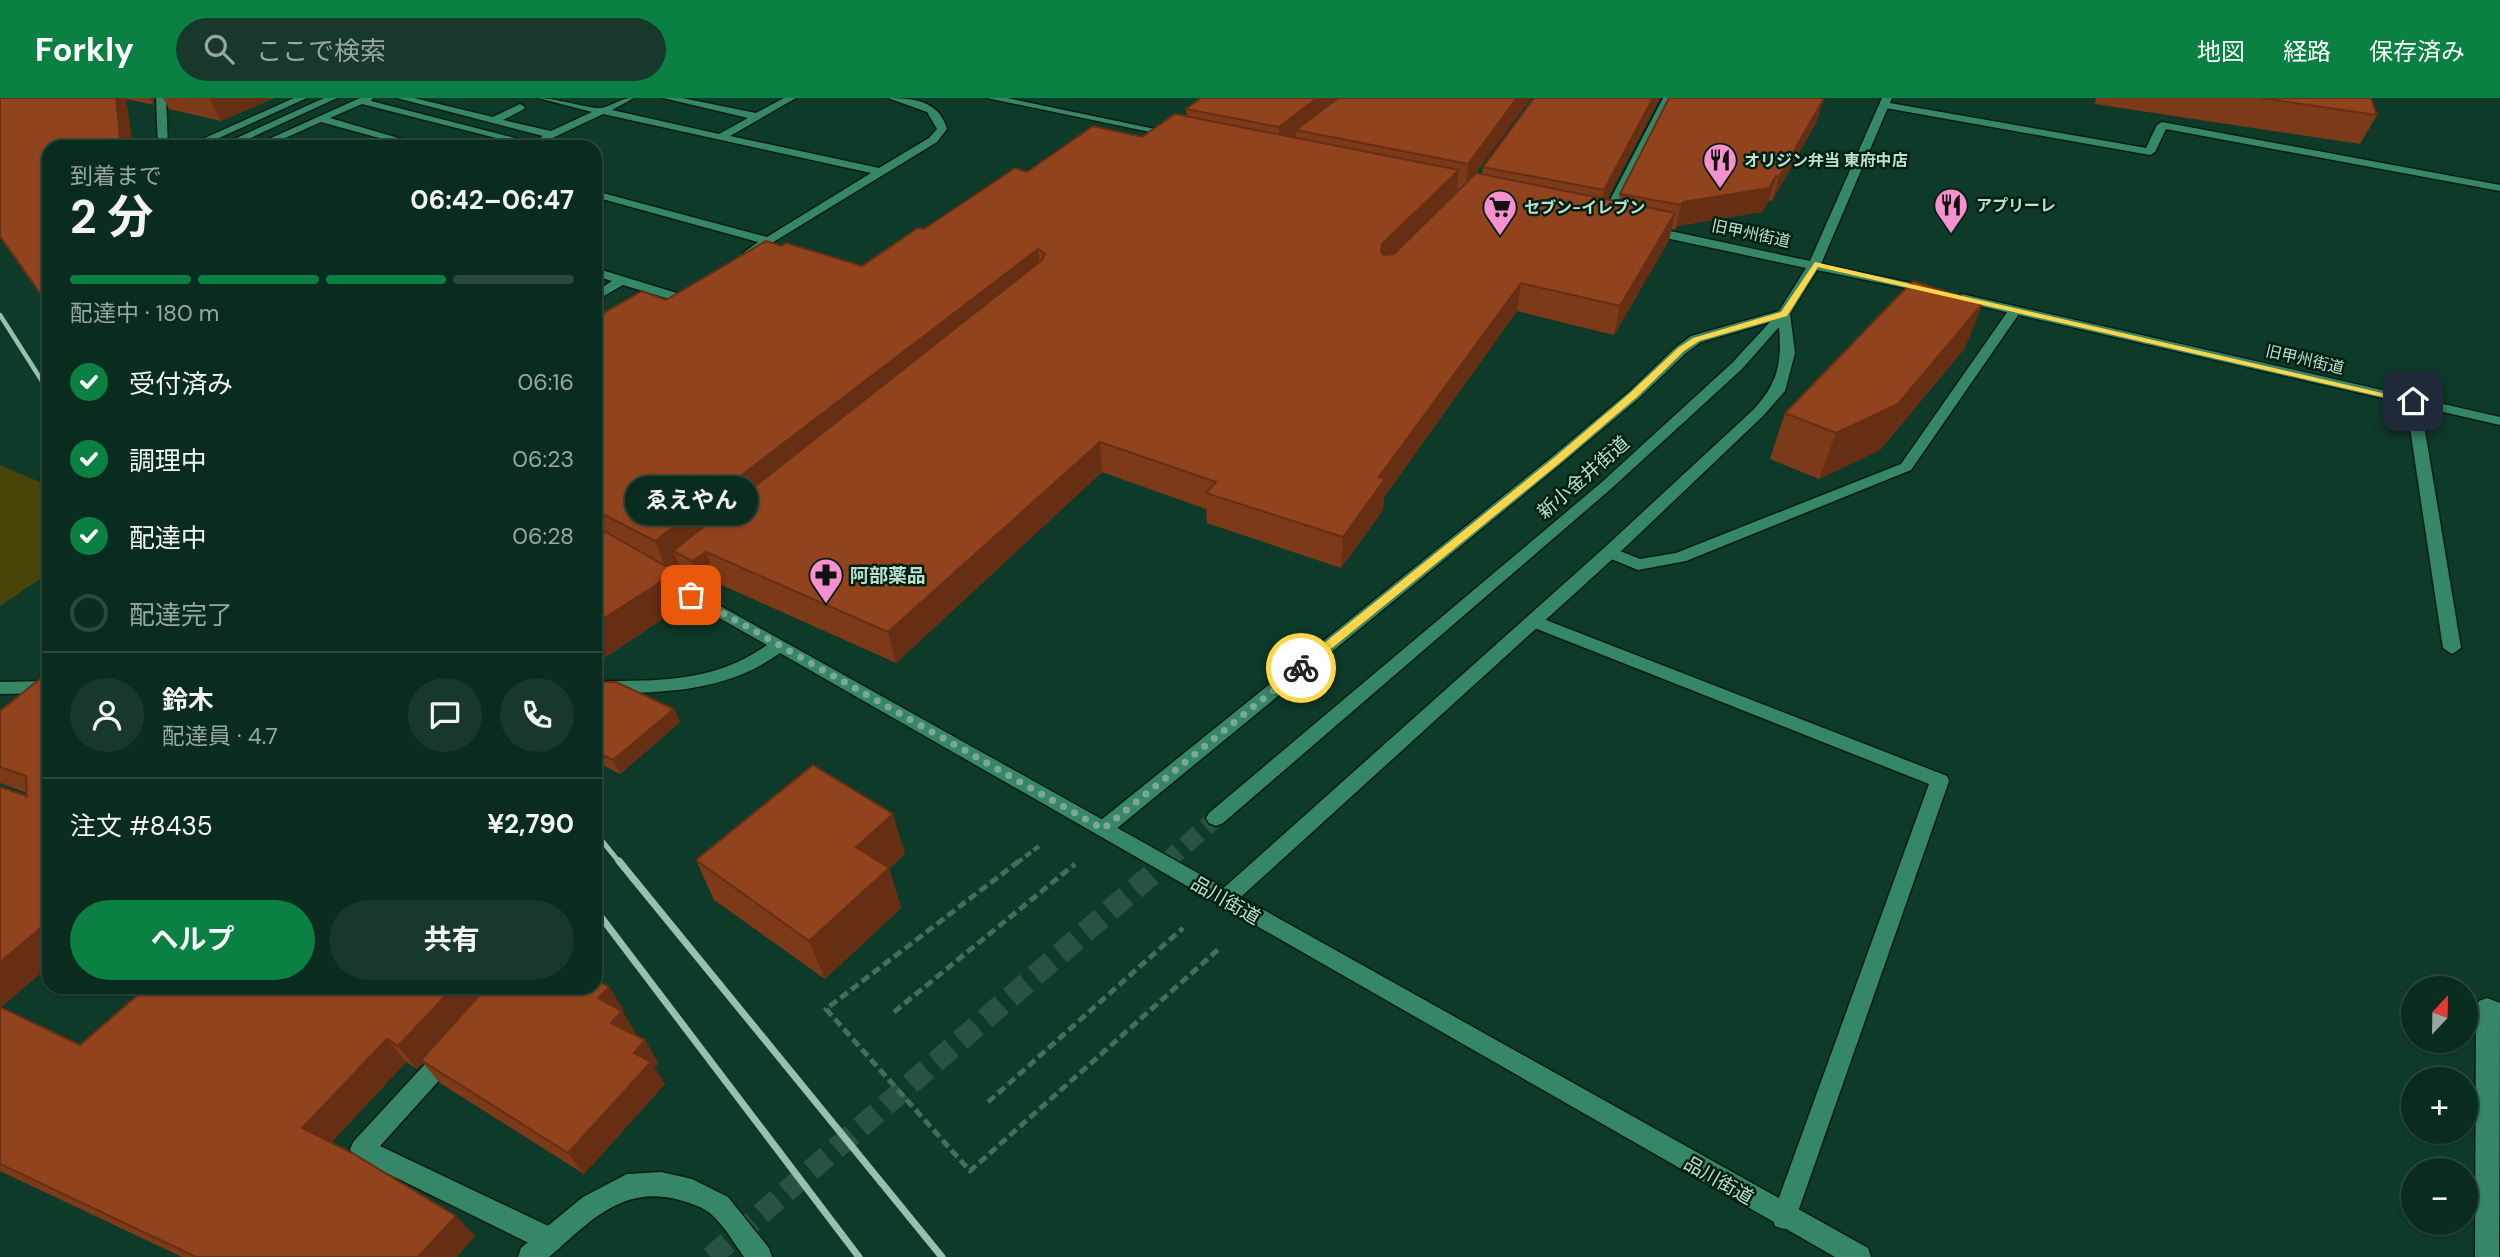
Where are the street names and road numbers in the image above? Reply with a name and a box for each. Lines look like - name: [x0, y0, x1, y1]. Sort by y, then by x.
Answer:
- street label: 旧甲州街道: [1710, 215, 1792, 252]
- street label: 旧甲州街道: [2264, 340, 2346, 379]
- street label: 新小金井街道: [1532, 431, 1635, 524]
- street label: 品川街道: [1187, 871, 1265, 930]
- street label: 品川街道: [1680, 1151, 1758, 1210]

